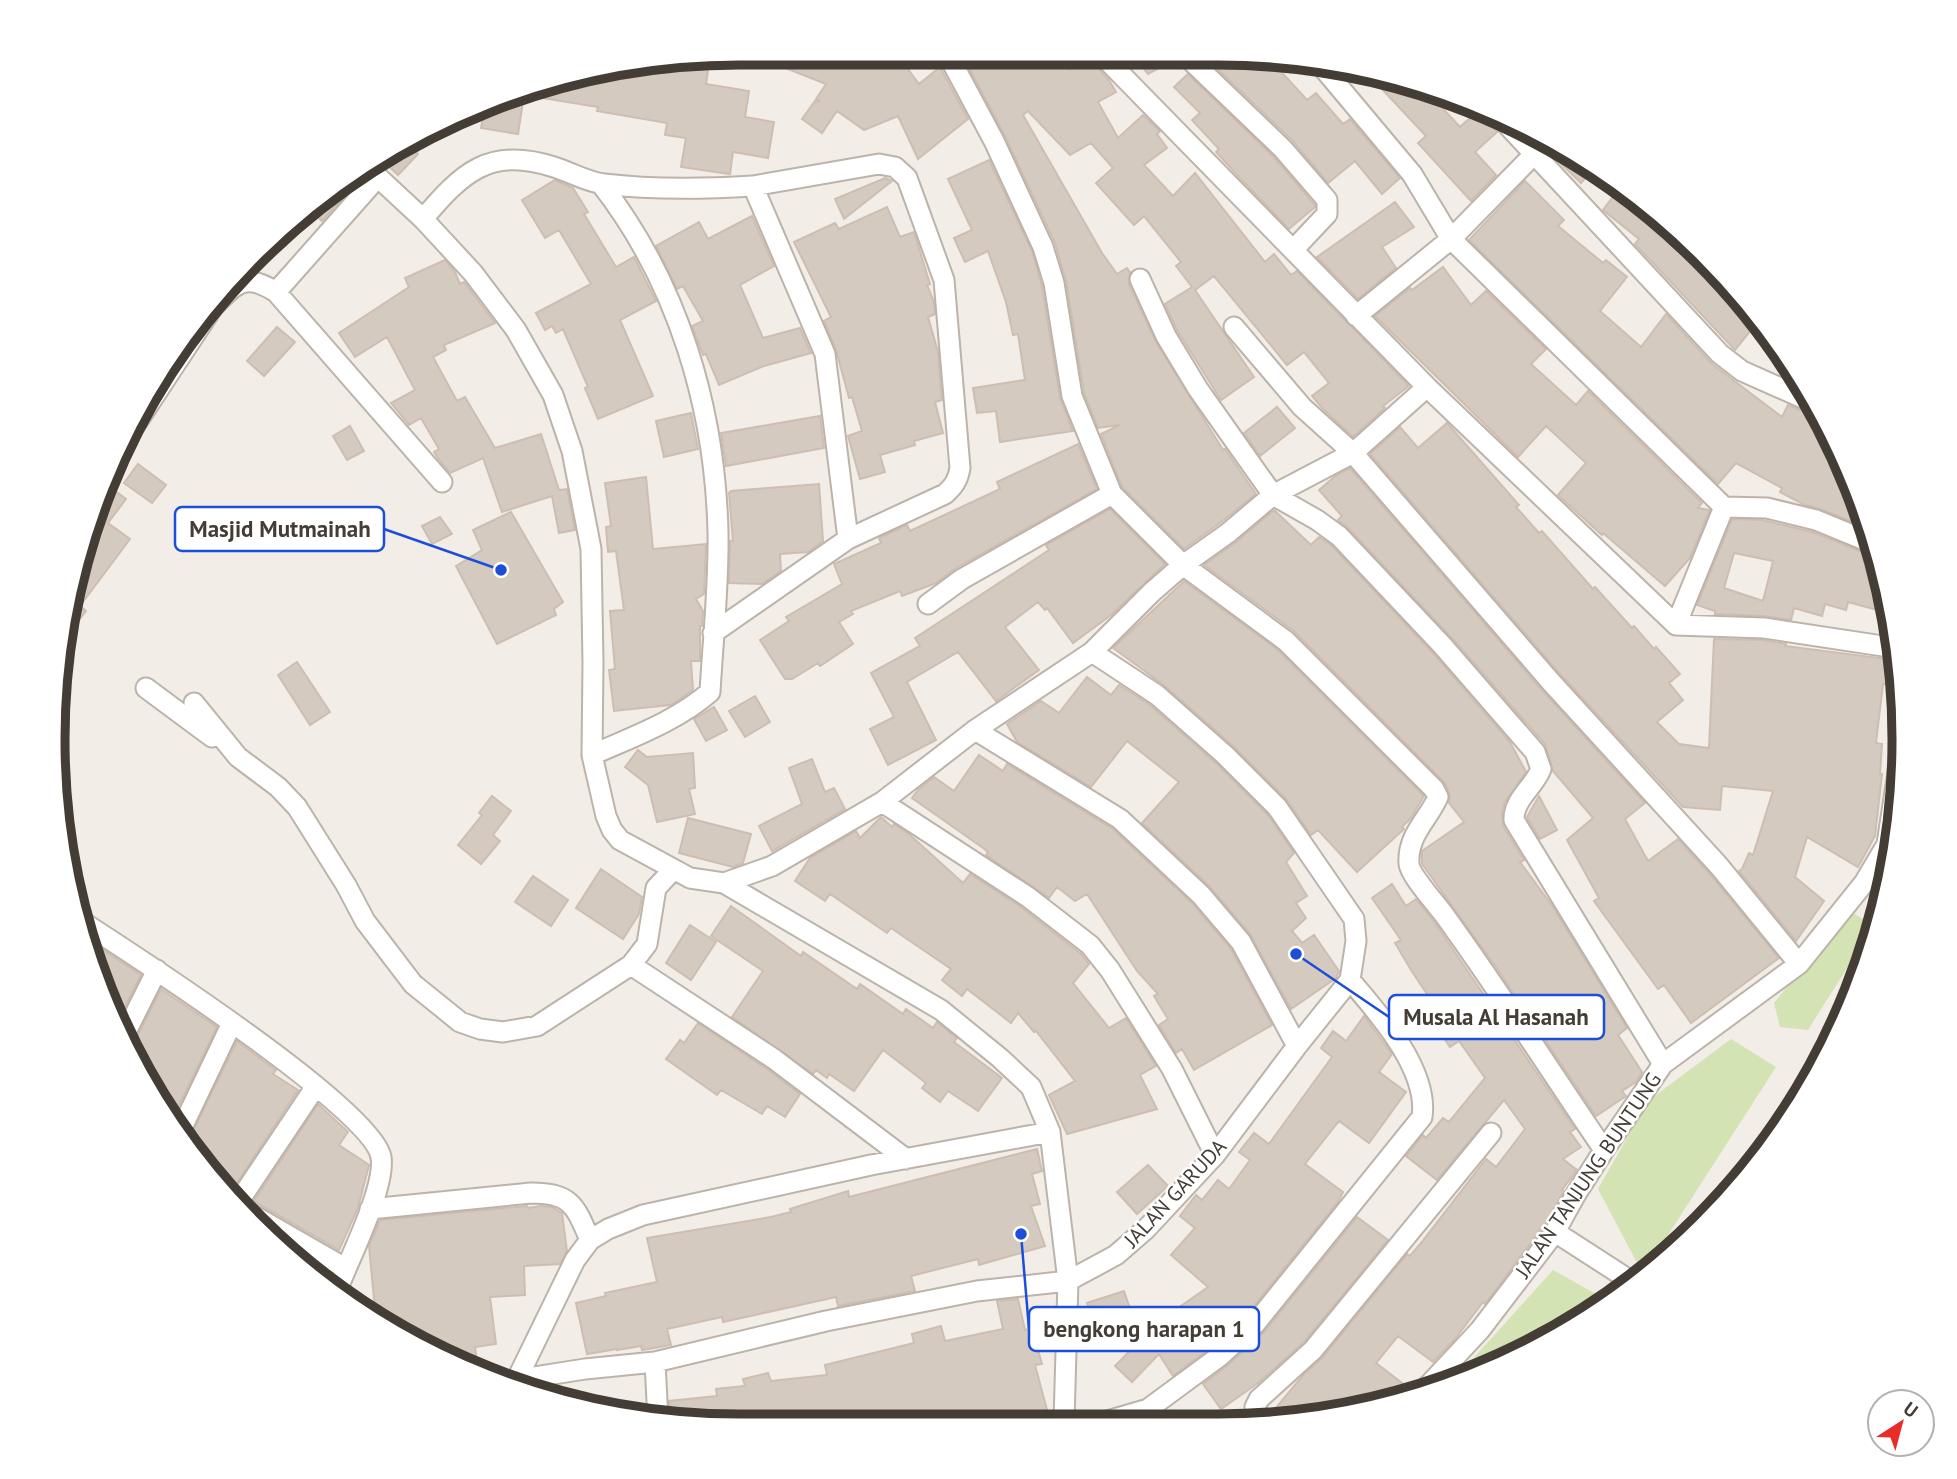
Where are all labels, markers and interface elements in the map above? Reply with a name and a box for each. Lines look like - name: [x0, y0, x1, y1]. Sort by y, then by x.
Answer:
- callout: Masjid Mutmainah: [175, 507, 384, 551]
- text: Masjid Mutmainah: [189, 514, 371, 543]
- callout: Musala Al Hasanah: [1389, 995, 1604, 1039]
- text: Musala Al Hasanah: [1403, 1002, 1589, 1031]
- street label: JALAN TANJUNG BUNTUNG: [1509, 1067, 1667, 1284]
- street label: JALAN GARUDA: [1117, 1133, 1232, 1253]
- callout: bengkong harapan 1: [1029, 1307, 1259, 1351]
- text: bengkong harapan 1: [1043, 1314, 1245, 1343]
- north arrow: [1866, 1388, 1936, 1458]
- text: U: [1899, 1396, 1923, 1422]

